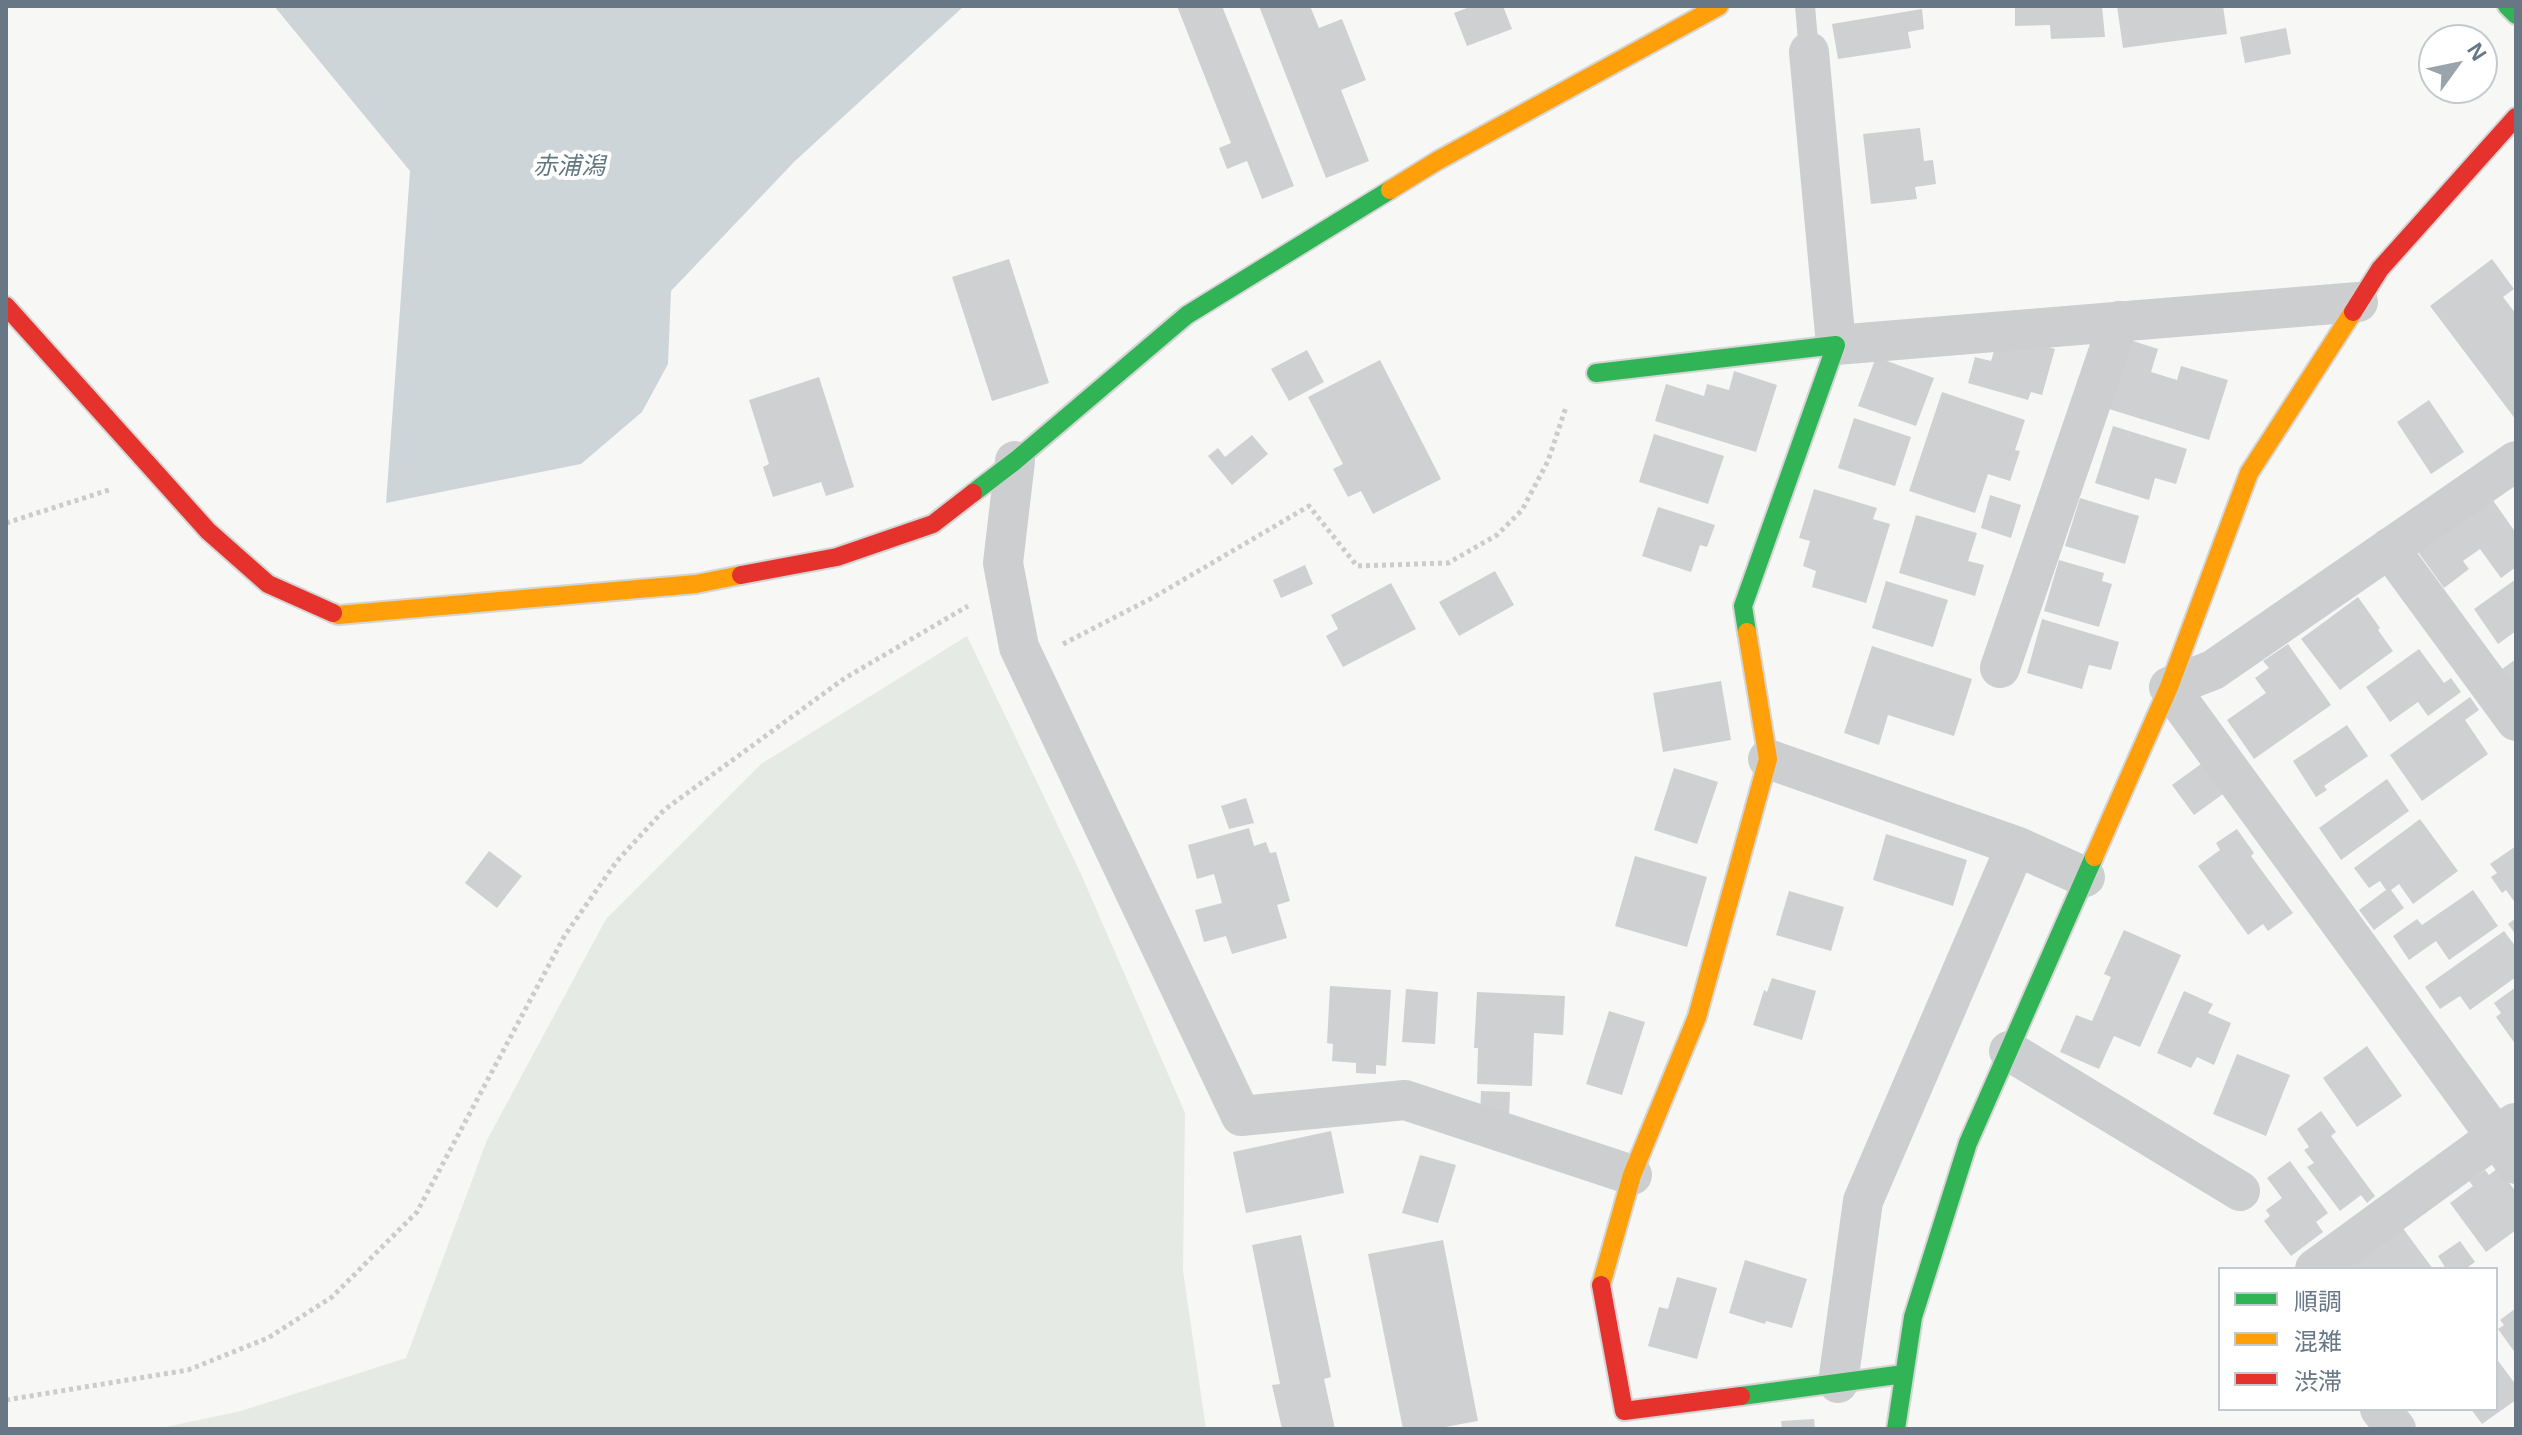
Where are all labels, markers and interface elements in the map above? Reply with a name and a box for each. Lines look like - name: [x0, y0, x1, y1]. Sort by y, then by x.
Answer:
- north arrow: [2418, 24, 2498, 104]
- text: N: [2462, 38, 2492, 65]
- water label: 赤浦潟: [533, 153, 605, 181]
- legend: [2218, 1267, 2498, 1411]
- text: 順調: [2294, 1288, 2342, 1315]
- text: 混雑: [2294, 1328, 2342, 1355]
- text: 渋滞: [2294, 1368, 2342, 1395]

